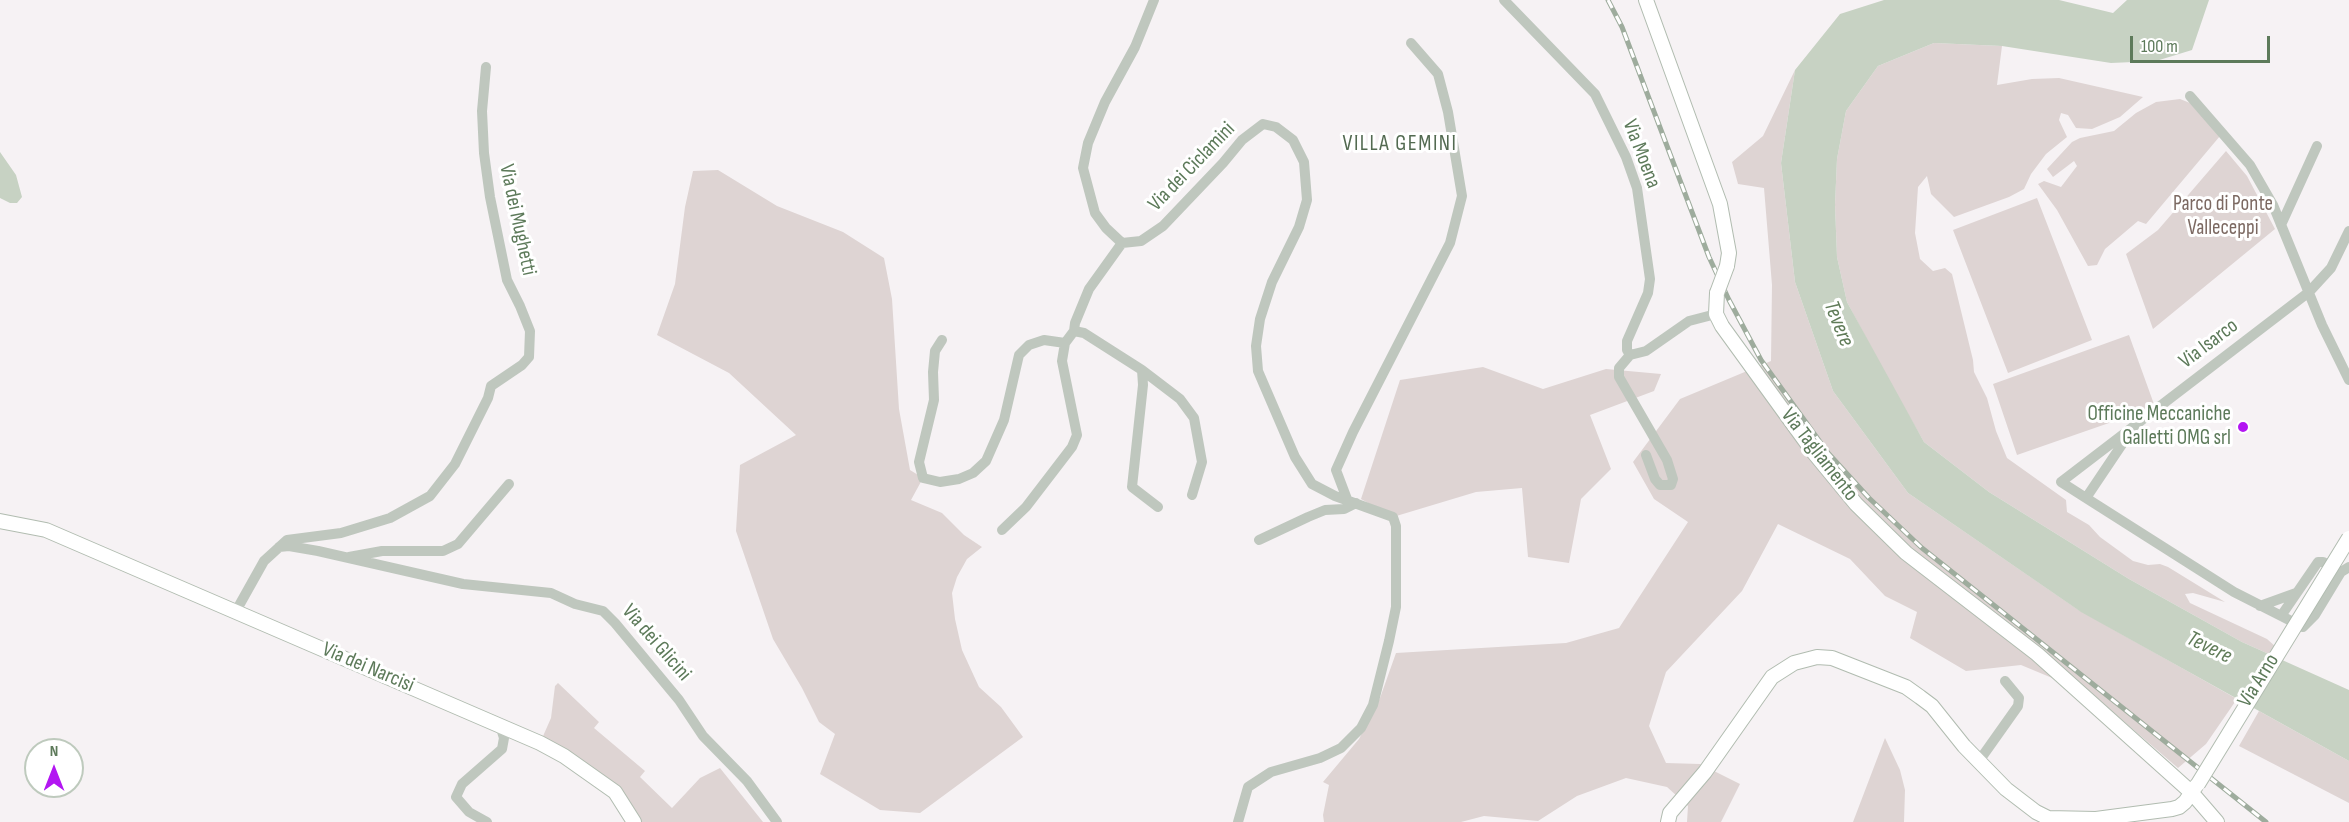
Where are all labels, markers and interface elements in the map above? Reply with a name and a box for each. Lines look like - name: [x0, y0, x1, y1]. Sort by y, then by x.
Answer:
- scale bar: [2133, 24, 2272, 62]
- text: 100 m: [2141, 36, 2178, 57]
- street label: Via Moena: [1616, 116, 1666, 192]
- street label: Via dei Ciclamini: [1143, 117, 1241, 217]
- district label: VILLA GEMINI: [1342, 131, 1458, 157]
- street label: Via dei Mughetti: [493, 162, 541, 278]
- park label: Parco di Ponte Valleceppi: [2173, 192, 2273, 242]
- water label: Tevere: [1817, 297, 1859, 351]
- street label: Via Isarco: [2175, 314, 2243, 374]
- place label: Officine Meccaniche Galletti OMG srl: [2087, 402, 2231, 452]
- street label: Via Tagliamento: [1775, 404, 1863, 506]
- marker: Officine Meccaniche Galletti OMG srl: [2236, 420, 2250, 434]
- street label: Via dei Glicini: [616, 600, 696, 686]
- water label: Tevere: [2182, 626, 2236, 670]
- street label: Via dei Narcisi: [318, 637, 418, 699]
- street label: Via Arno: [2233, 650, 2285, 712]
- north arrow: [24, 738, 84, 798]
- text: N: [50, 742, 58, 761]

